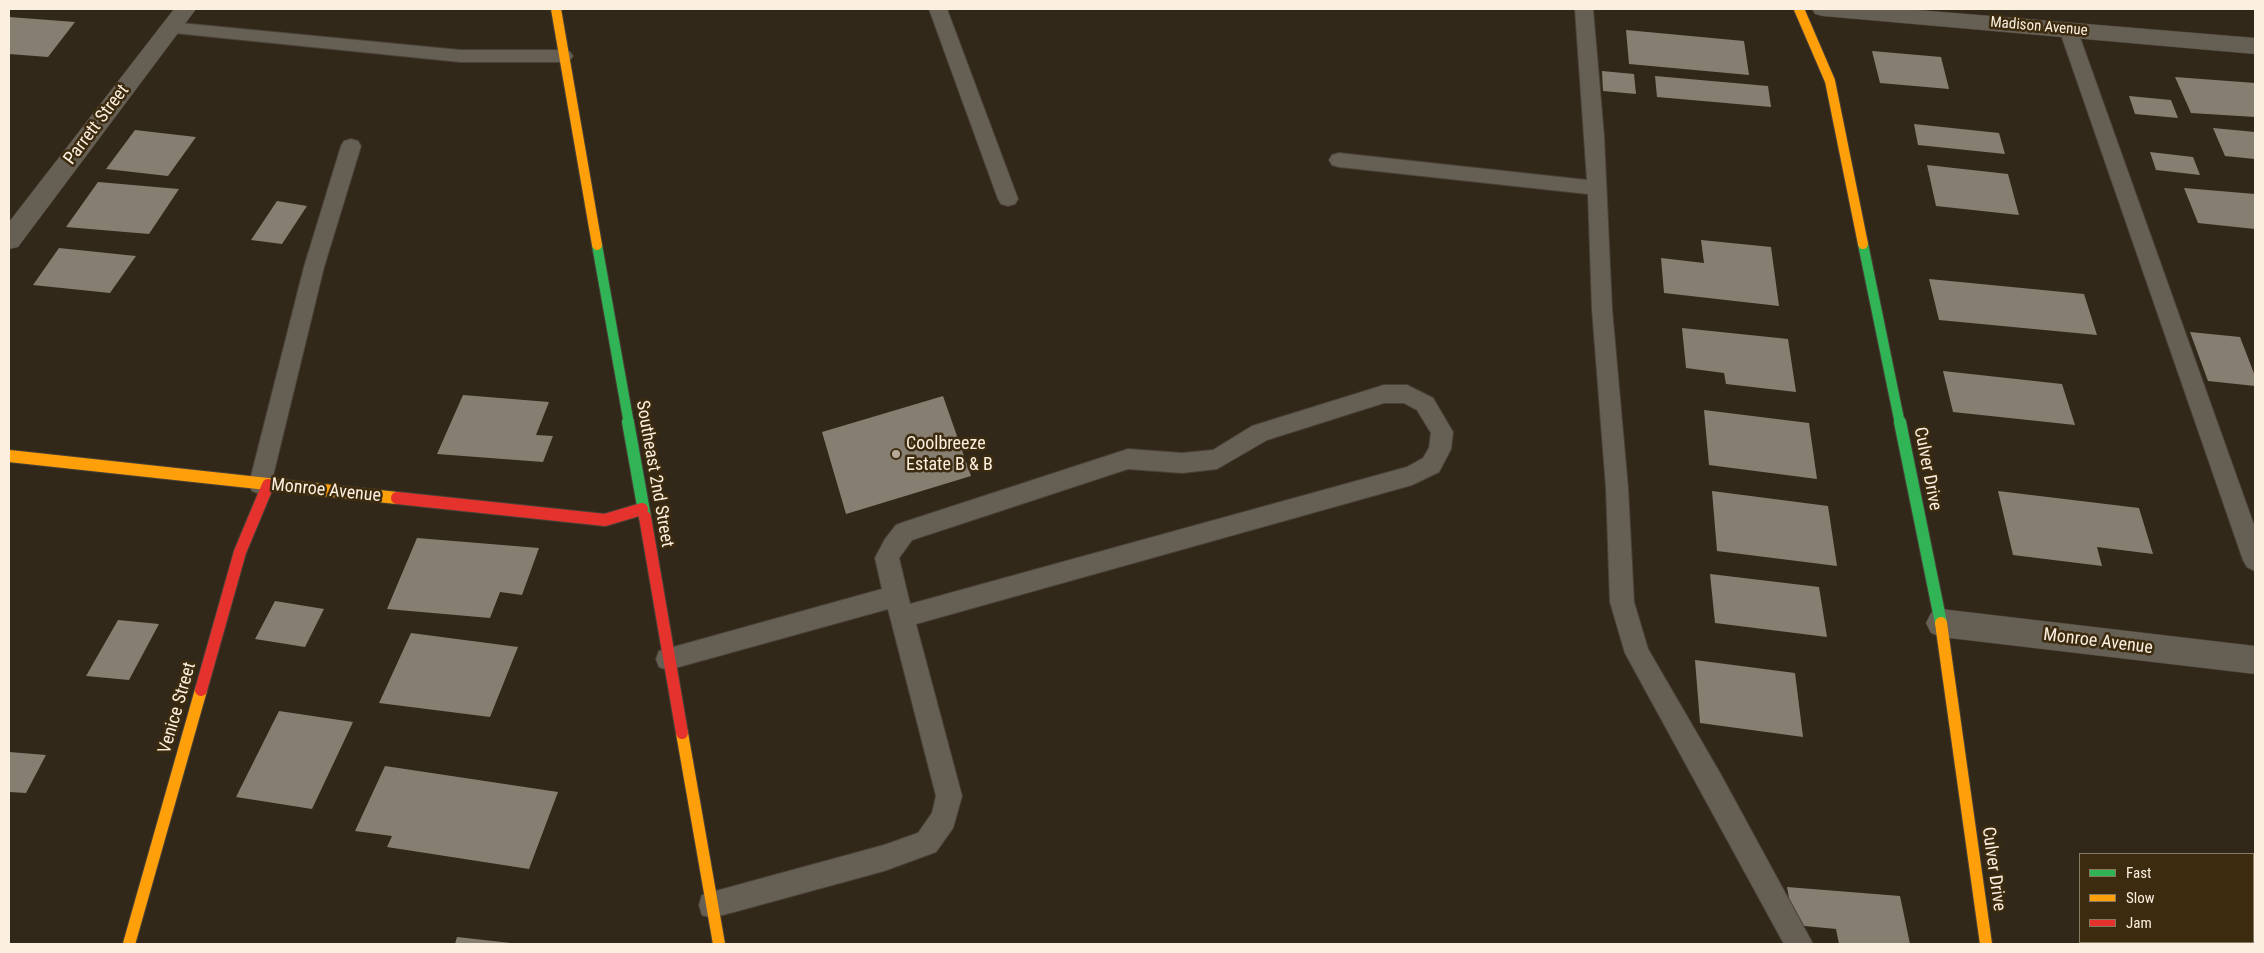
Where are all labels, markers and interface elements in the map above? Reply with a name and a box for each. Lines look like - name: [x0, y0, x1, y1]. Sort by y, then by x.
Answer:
- street label: Madison Avenue: [1990, 14, 2088, 40]
- street label: Parrett Street: [60, 81, 134, 169]
- street label: Southeast 2nd Street: [630, 399, 678, 549]
- street label: Culver Drive: [1908, 425, 1946, 513]
- place label: Coolbreeze Estate B & B: [906, 433, 993, 476]
- marker: Coolbreeze Estate B & B: [890, 448, 902, 460]
- street label: Monroe Avenue: [270, 475, 382, 507]
- street label: Monroe Avenue: [2042, 625, 2154, 659]
- street label: Venice Street: [155, 660, 201, 756]
- street label: Culver Drive: [1976, 826, 2010, 912]
- legend: [2079, 853, 2254, 943]
- text: Fast: [2126, 864, 2151, 882]
- text: Slow: [2126, 889, 2155, 907]
- text: Jam: [2126, 914, 2152, 932]

